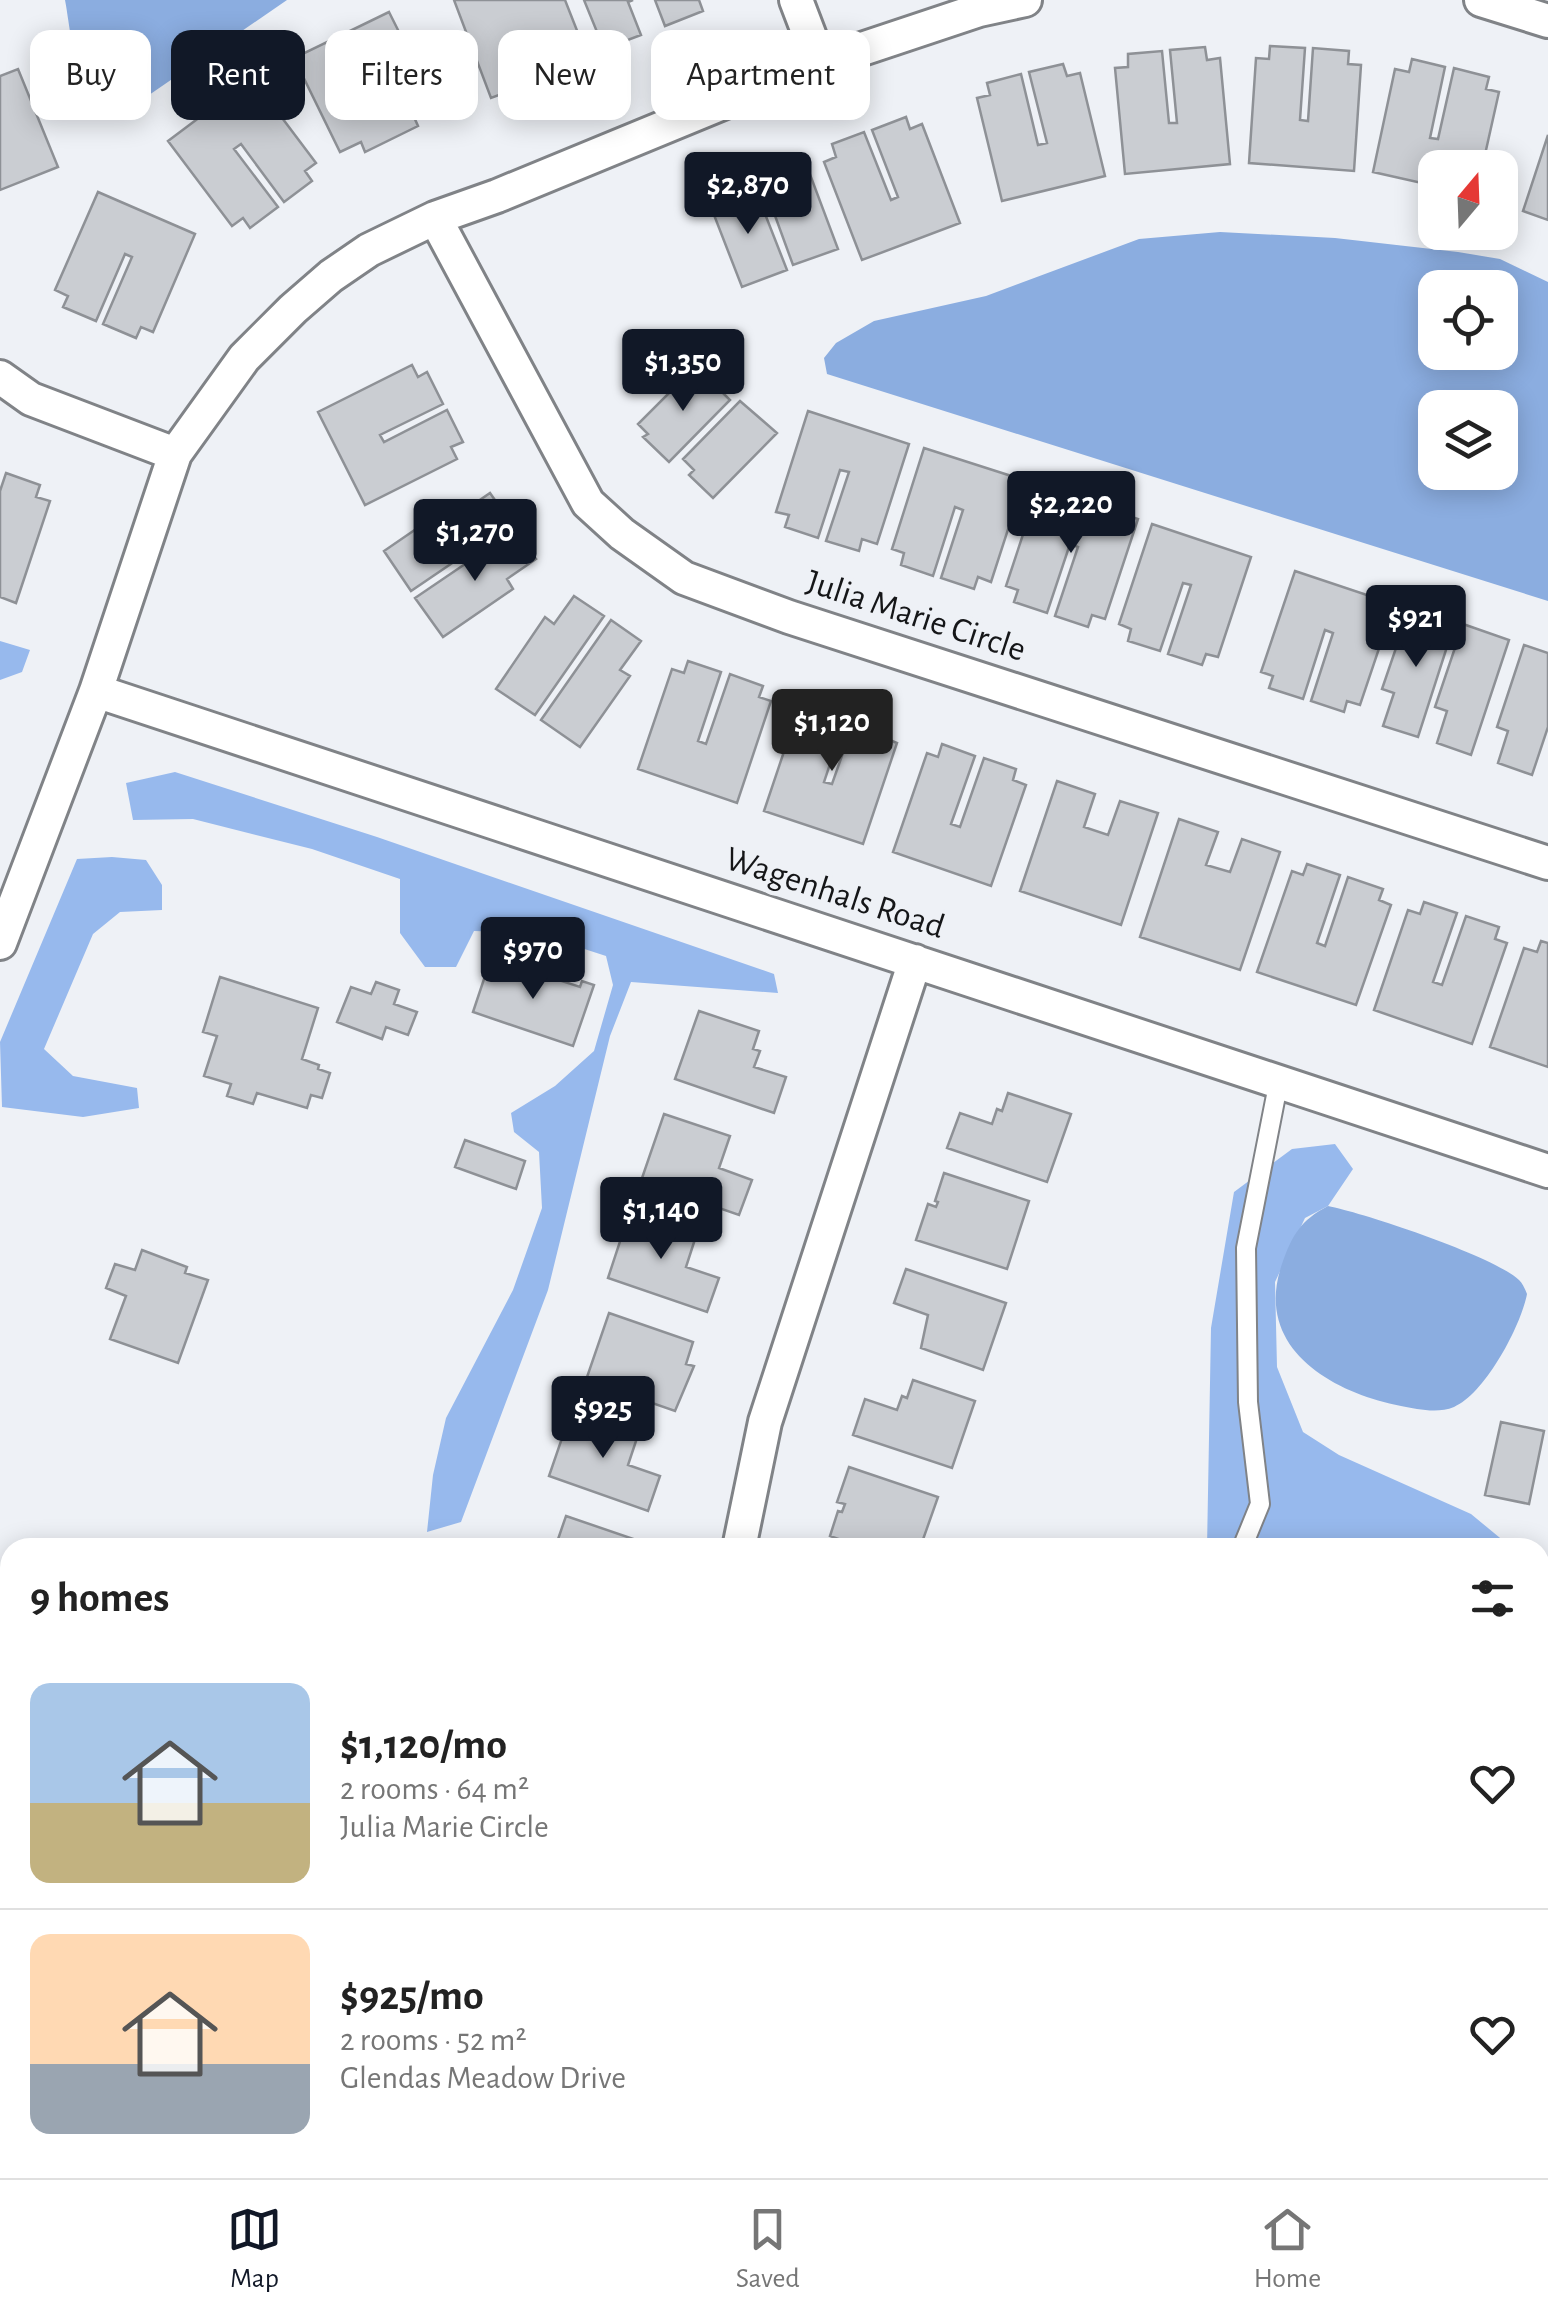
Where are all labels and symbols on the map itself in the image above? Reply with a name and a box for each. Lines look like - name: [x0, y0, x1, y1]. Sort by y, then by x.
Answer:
- north arrow: [1418, 150, 1518, 250]
- pin: $2,870: [667, 152, 829, 237]
- pin: $1,350: [602, 329, 764, 414]
- pin: $2,220: [990, 471, 1152, 556]
- pin: $1,270: [394, 499, 556, 584]
- street label: Julia Marie Circle: [802, 564, 1030, 668]
- pin: $921: [1357, 585, 1475, 670]
- pin: $1,120: [751, 689, 913, 774]
- street label: Wagenhals Road: [721, 841, 949, 945]
- pin: $970: [474, 917, 592, 1002]
- pin: $1,140: [580, 1177, 742, 1262]
- pin: $925: [544, 1376, 662, 1461]

